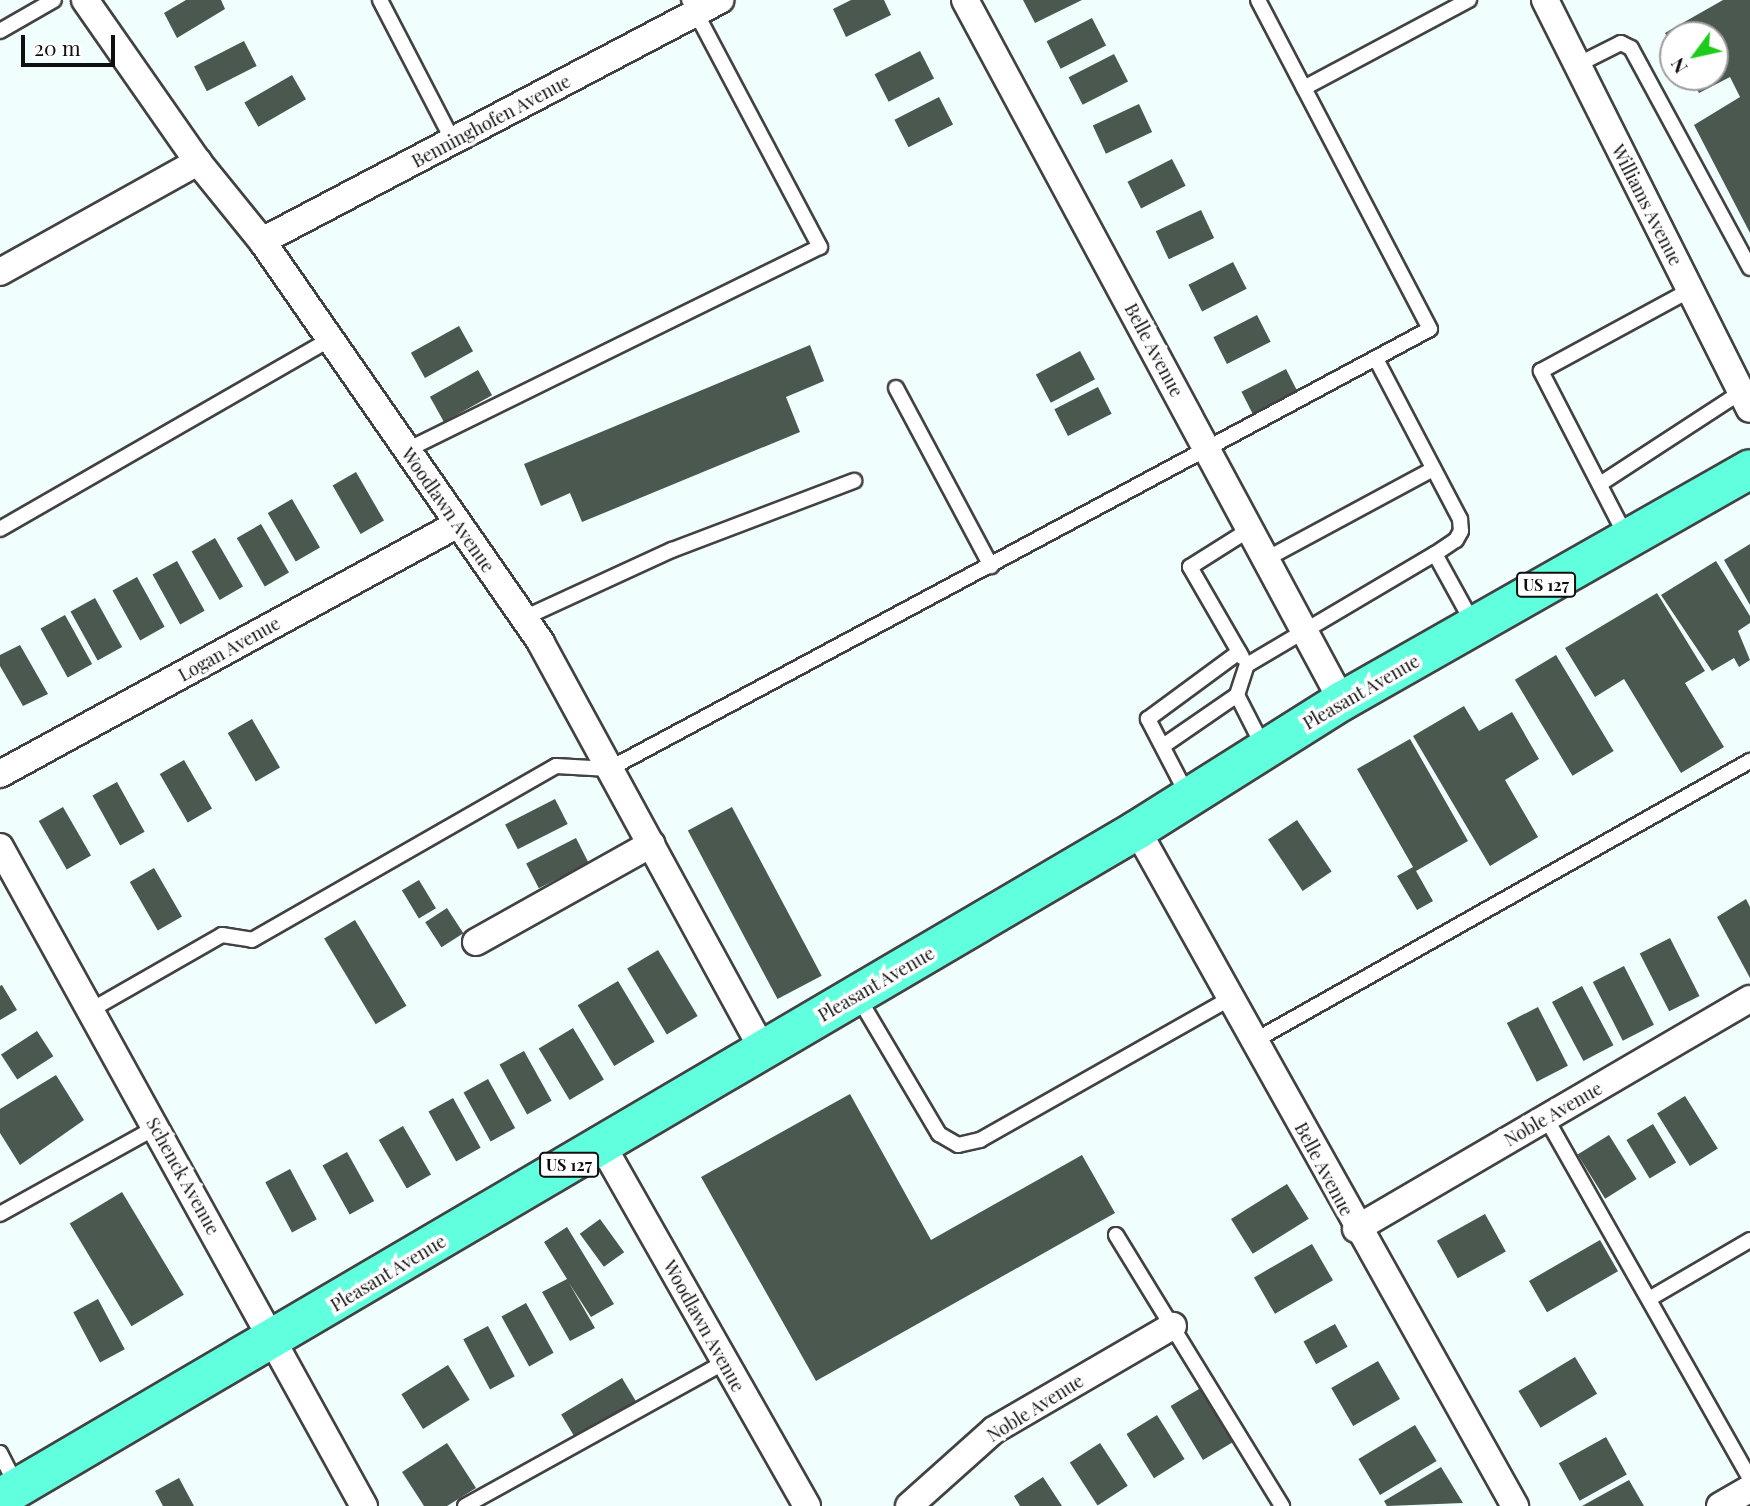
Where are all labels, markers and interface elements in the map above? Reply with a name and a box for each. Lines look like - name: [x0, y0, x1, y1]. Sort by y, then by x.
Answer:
- scale bar: [24, 21, 119, 65]
- north arrow: [1659, 21, 1729, 91]
- text: 20 m: [34, 33, 81, 61]
- text: N: [1663, 54, 1693, 79]
- street label: Benninghofen Avenue: [408, 70, 574, 172]
- street label: Williams Avenue: [1607, 141, 1687, 269]
- street label: Belle Avenue: [1120, 299, 1188, 401]
- street label: Woodlawn Avenue: [397, 443, 499, 577]
- road number: US 127: [1514, 572, 1578, 598]
- street label: Logan Avenue: [174, 612, 284, 686]
- street label: Pleasant Avenue: [1299, 650, 1423, 734]
- street label: Pleasant Avenue: [814, 942, 938, 1026]
- street label: Noble Avenue: [1500, 1077, 1606, 1151]
- street label: Schenck Avenue: [142, 1113, 224, 1239]
- street label: Belle Avenue: [1290, 1118, 1358, 1220]
- road number: US 127: [538, 1152, 600, 1177]
- street label: Pleasant Avenue: [326, 1230, 450, 1316]
- street label: Woodlawn Avenue: [659, 1256, 749, 1396]
- street label: Noble Avenue: [983, 1370, 1087, 1446]

